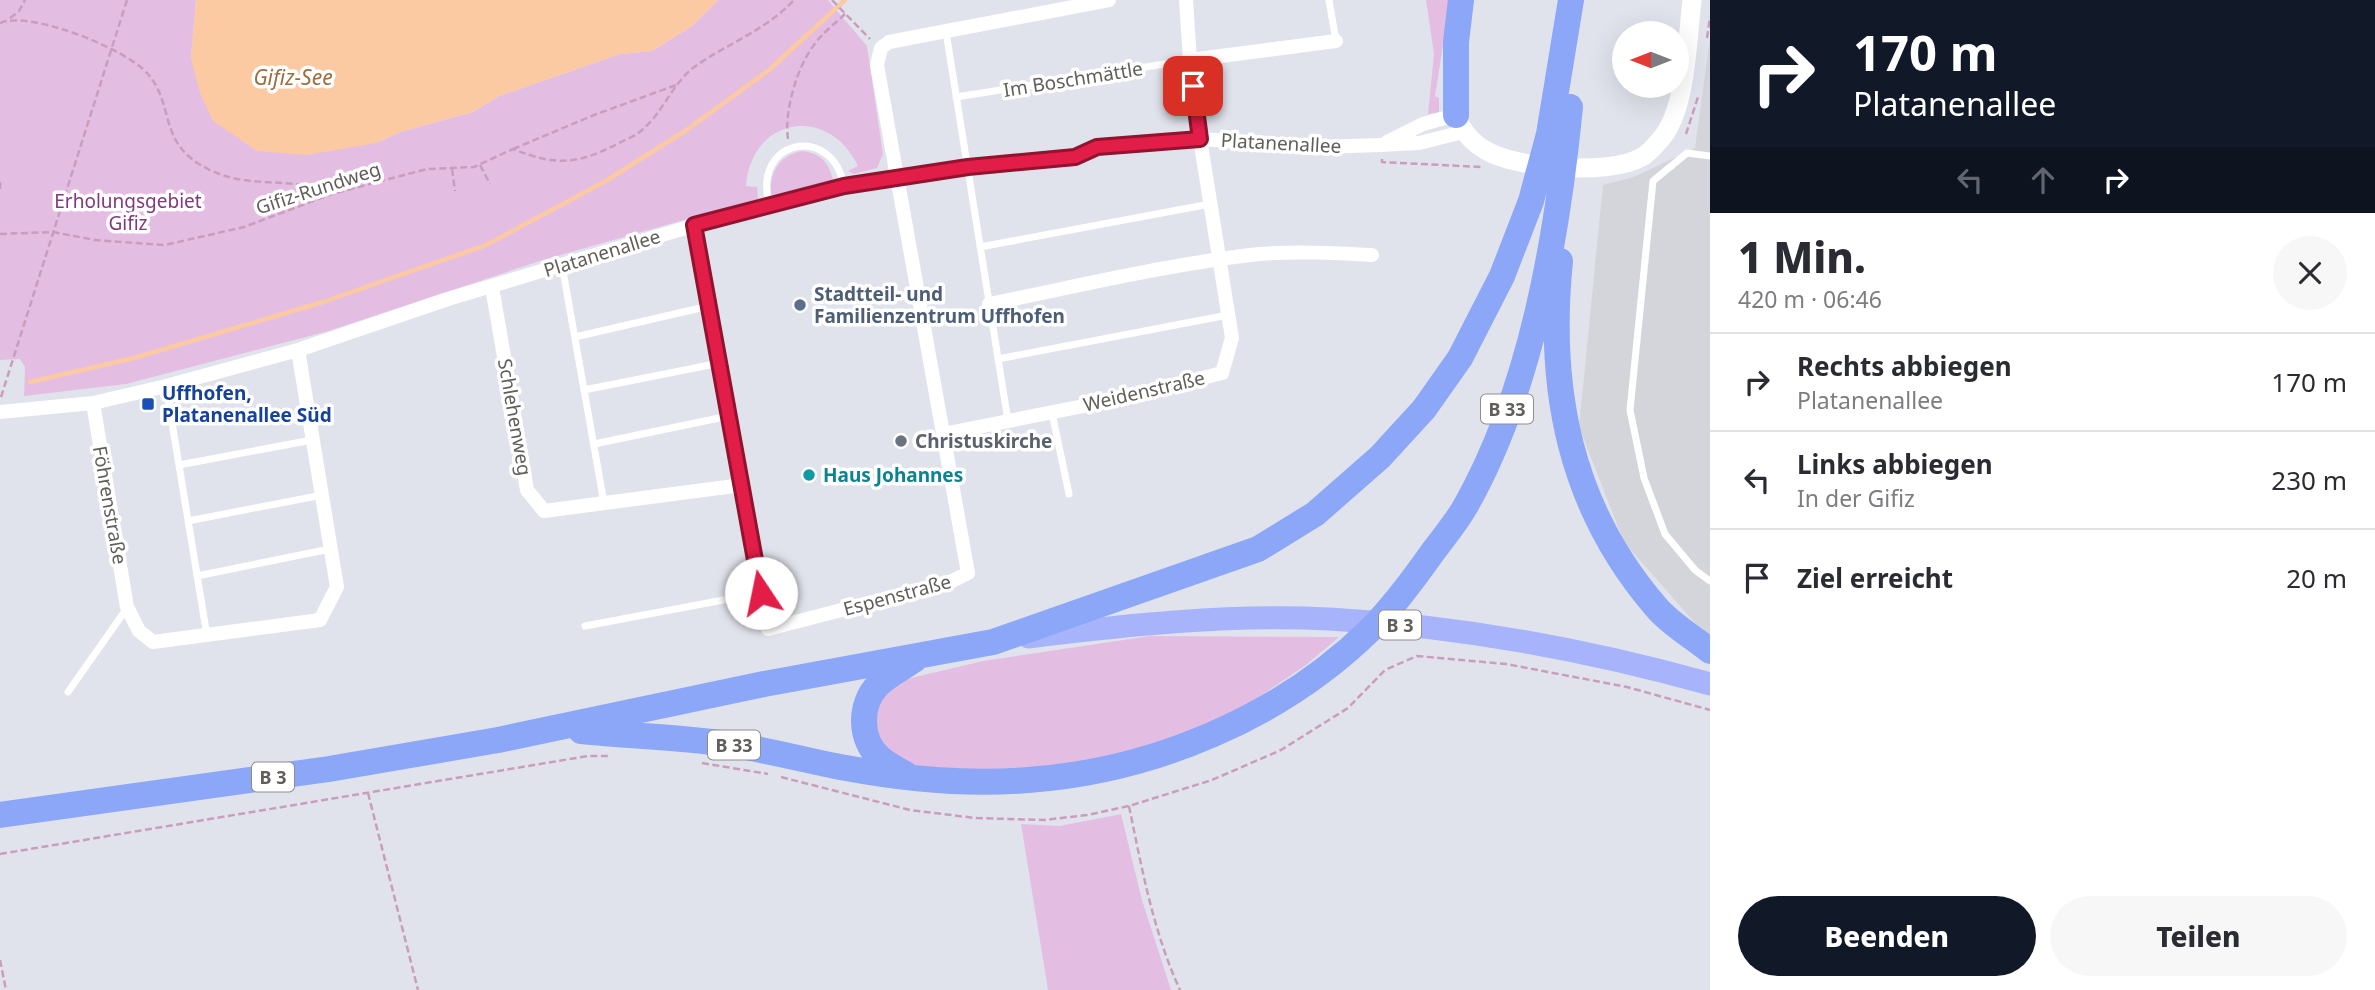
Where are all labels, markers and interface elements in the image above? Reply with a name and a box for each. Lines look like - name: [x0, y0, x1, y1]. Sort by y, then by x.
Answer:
- text: 170 m: [1853, 19, 1998, 85]
- north arrow: [1612, 21, 1689, 98]
- map controls: [1612, 21, 1689, 98]
- icon: right: [1738, 28, 1829, 119]
- street label: Im Boschmättle: [1001, 55, 1145, 103]
- pin: [1163, 56, 1223, 116]
- water label: Gifiz-See: [253, 63, 333, 91]
- icon: arrive: [1174, 67, 1212, 105]
- text: Platanenallee: [1853, 82, 2056, 125]
- street label: Platanenallee: [1220, 127, 1342, 159]
- street label: Gifiz-Rundweg: [252, 156, 384, 220]
- icon: left: [1951, 161, 1989, 199]
- icon: ahead: [2024, 161, 2062, 199]
- icon: right: [2097, 161, 2135, 199]
- park label: Erholungsgebiet Gifiz: [54, 188, 202, 236]
- street label: Platanenallee: [540, 223, 664, 283]
- text: 1 Min.: [1738, 228, 1866, 285]
- button: close: [2273, 236, 2347, 310]
- place label: Stadtteil- und Familienzentrum Uffhofen: [814, 281, 1065, 329]
- text: 420 m · 06:46: [1738, 283, 1882, 315]
- marker: Stadtteil- und Familienzentrum Uffhofen: [792, 297, 808, 313]
- text: Rechts abbiegen: [1797, 348, 2012, 384]
- street label: Schlehenweg: [492, 356, 538, 478]
- icon: right: [1738, 363, 1776, 401]
- street label: Weidenstraße: [1081, 364, 1207, 418]
- text: 170 m: [2271, 364, 2347, 400]
- place label: Uffhofen, Platanenallee Süd: [162, 380, 332, 428]
- text: Platanenallee: [1797, 384, 1943, 416]
- road number: B 33: [1481, 394, 1533, 424]
- marker: Uffhofen, Platanenallee Süd: [140, 396, 156, 412]
- place label: Christuskirche: [915, 428, 1052, 454]
- marker: Christuskirche: [893, 433, 909, 449]
- street label: Föhrenstraße: [87, 444, 133, 566]
- text: Links abbiegen: [1797, 446, 1993, 482]
- icon: left: [1738, 461, 1776, 499]
- place label: Haus Johannes: [823, 462, 963, 488]
- text: 230 m: [2271, 462, 2347, 498]
- marker: Haus Johannes: [801, 467, 817, 483]
- text: In der Gifiz: [1797, 482, 1915, 514]
- position arrow: [724, 556, 798, 630]
- icon: arrive: [1738, 559, 1776, 597]
- text: Ziel erreicht: [1797, 560, 1953, 596]
- text: 20 m: [2286, 560, 2347, 596]
- street label: Espenstraße: [840, 568, 954, 622]
- road number: B 3: [1379, 610, 1421, 640]
- road number: B 33: [708, 730, 760, 760]
- road number: B 3: [252, 762, 294, 792]
- button: Beenden: [1738, 896, 2036, 976]
- button: Teilen: [2050, 896, 2347, 976]

